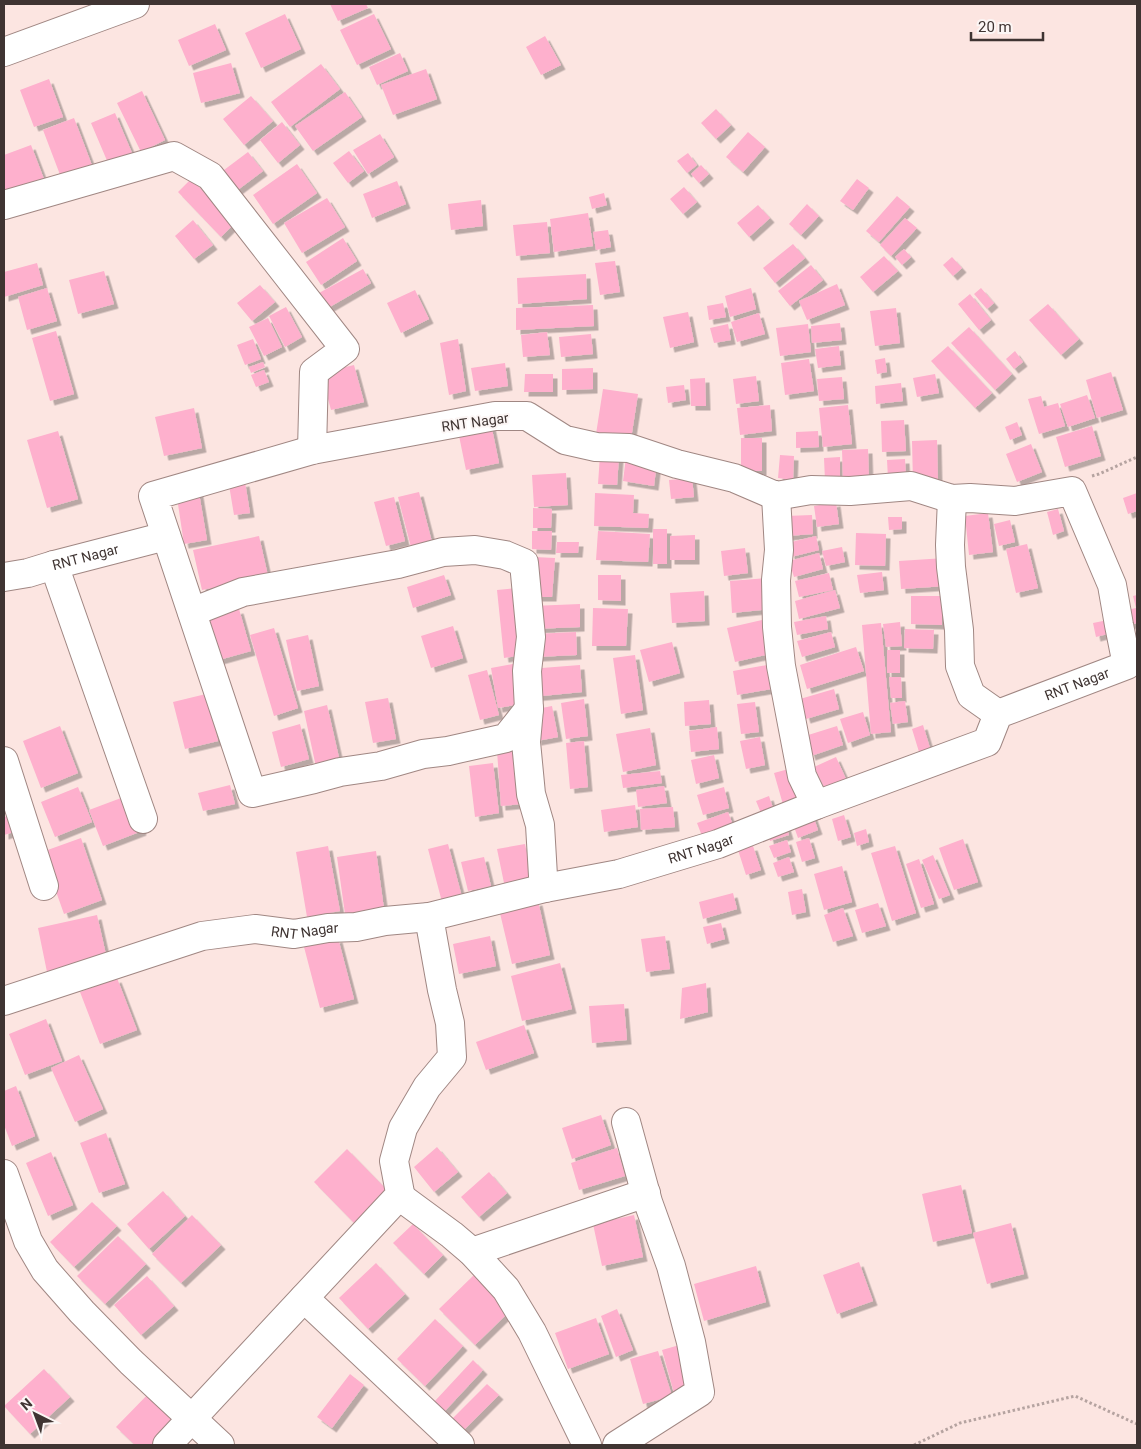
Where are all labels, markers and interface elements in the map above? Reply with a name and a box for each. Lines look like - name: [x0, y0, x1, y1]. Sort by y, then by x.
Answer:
- scale bar: [971, 10, 1044, 42]
- text: 20 m: [978, 18, 1012, 36]
- street label: RNT Nagar: [440, 409, 510, 435]
- street label: RNT Nagar: [51, 541, 121, 573]
- street label: RNT Nagar: [1042, 664, 1112, 704]
- street label: RNT Nagar: [666, 831, 736, 867]
- street label: RNT Nagar: [270, 920, 339, 942]
- north arrow: [10, 1389, 60, 1439]
- text: N: [17, 1395, 35, 1414]

